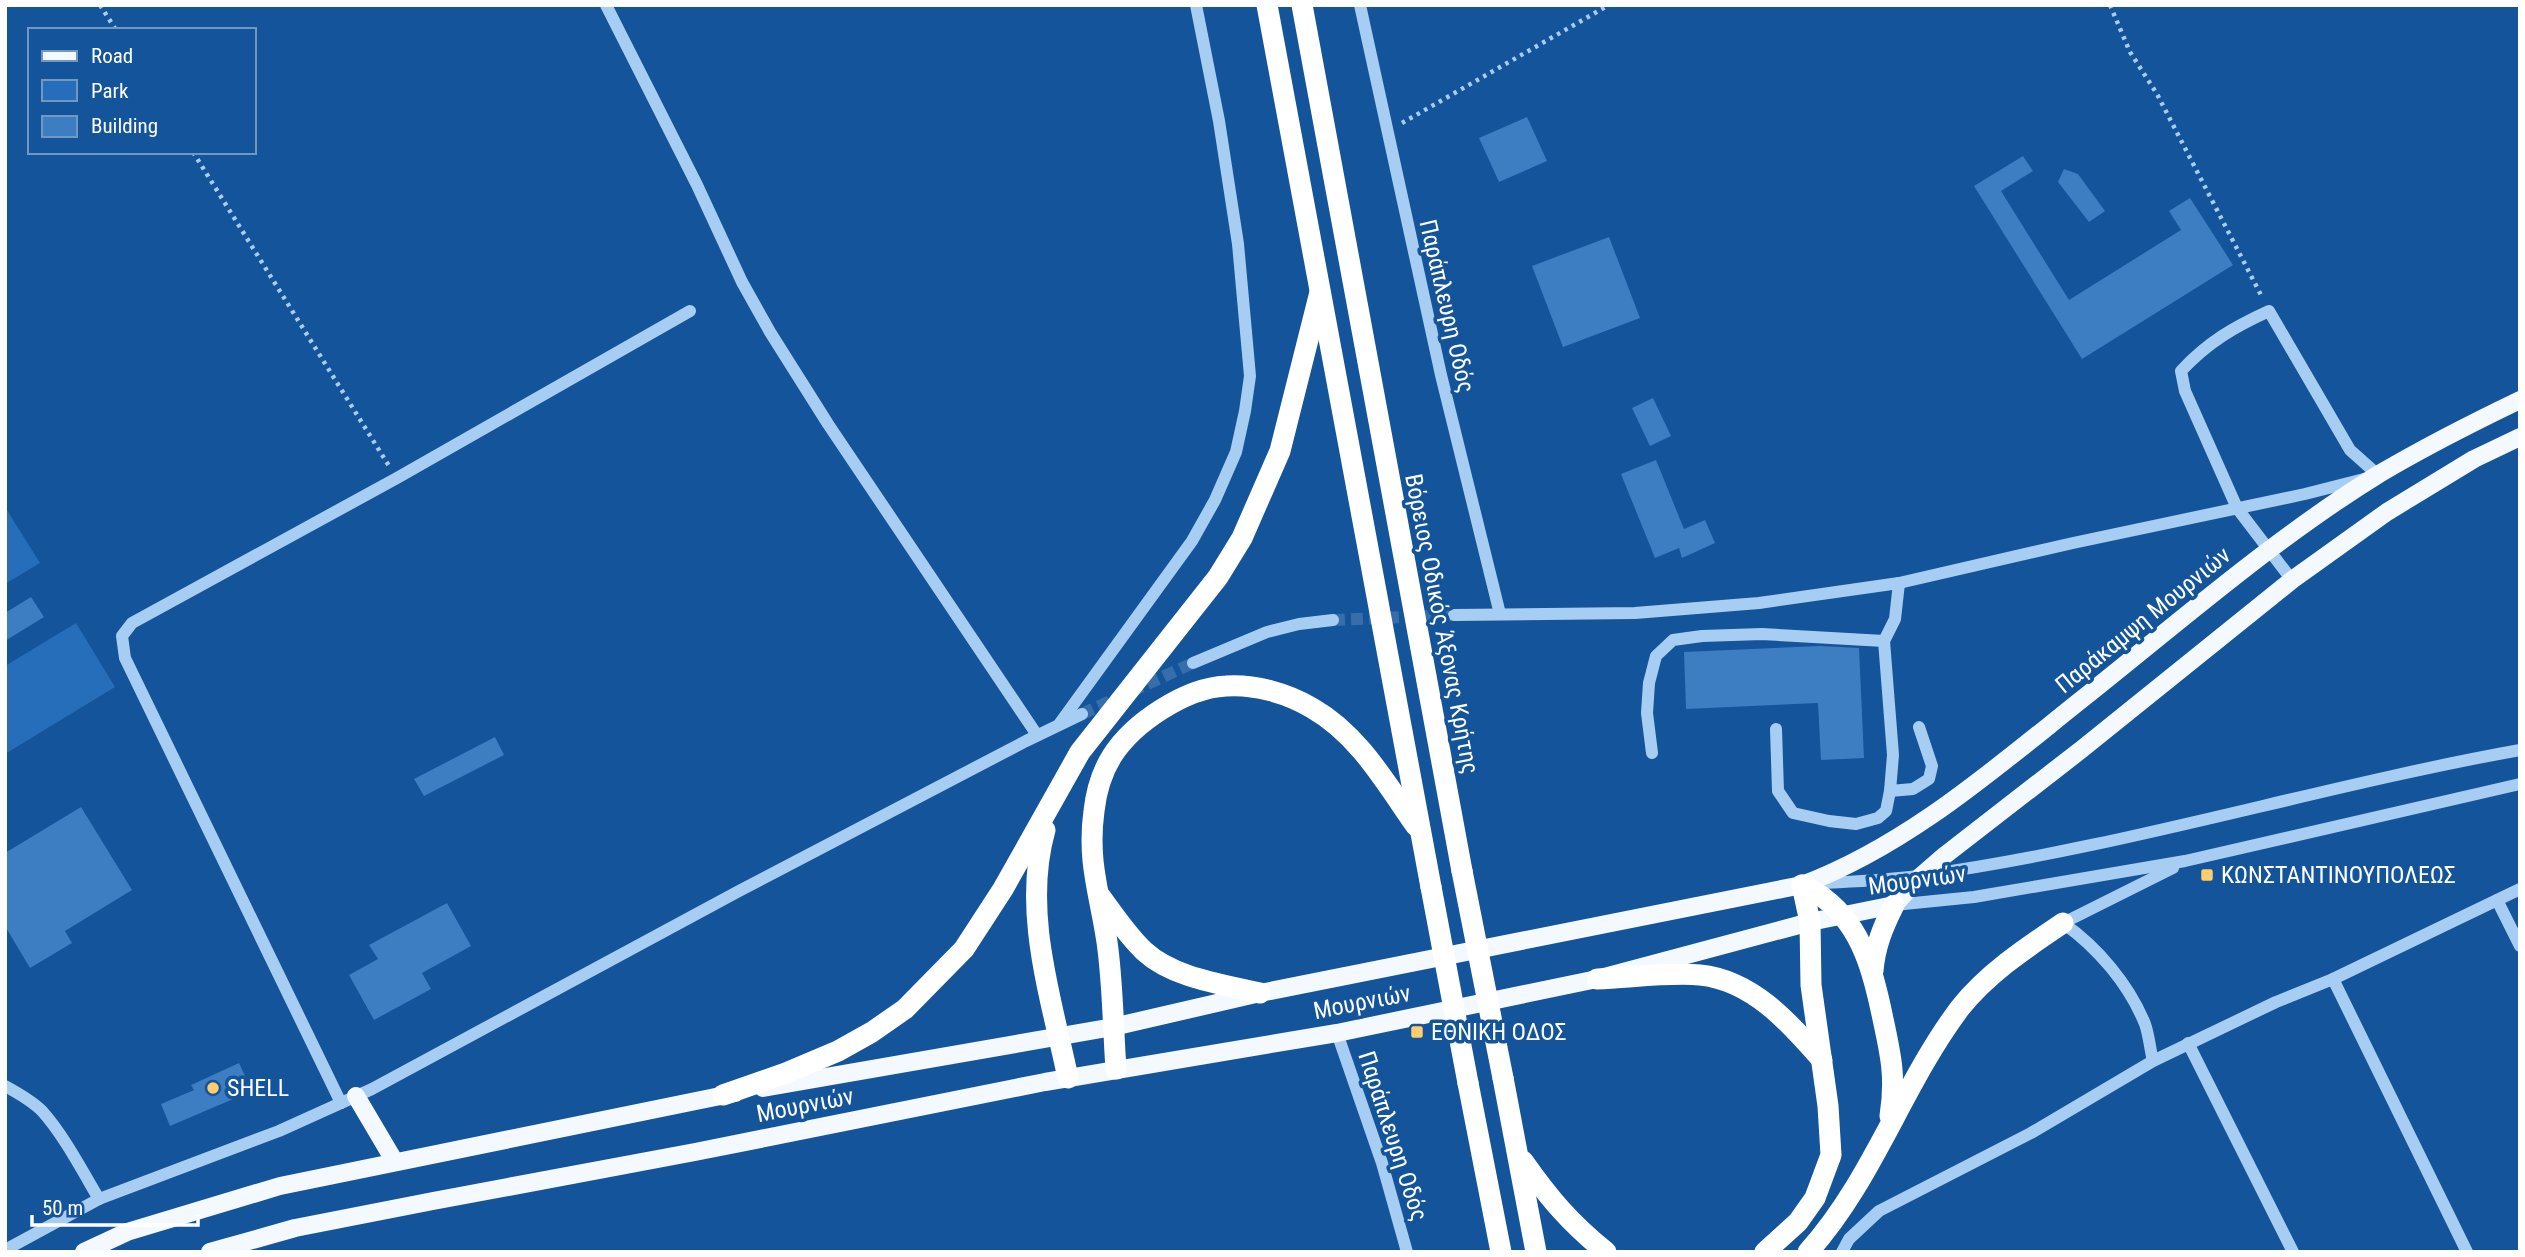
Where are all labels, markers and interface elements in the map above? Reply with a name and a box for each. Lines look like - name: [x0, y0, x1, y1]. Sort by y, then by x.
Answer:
- legend: [28, 28, 256, 154]
- text: Road: [91, 44, 133, 68]
- text: Park: [91, 79, 129, 103]
- text: Building: [91, 114, 158, 138]
- street label: Παράπλευρη Οδός: [1413, 217, 1481, 395]
- street label: Βόρειος Οδικός Άξονας Κρήτης: [1399, 472, 1485, 776]
- street label: Παράκαμψη Μουρνιών: [2050, 541, 2236, 699]
- street label: Μουρνιών: [1866, 859, 1968, 901]
- place label: ΚΩΝΣΤΑΝΤΙΝΟΥΠΟΛΕΩΣ: [2221, 861, 2456, 889]
- marker: ΚΩΝΣΤΑΝΤΙΝΟΥΠΟΛΕΩΣ: [2199, 867, 2215, 883]
- street label: Μουρνιών: [1311, 979, 1413, 1025]
- place label: ΕΘΝΙΚΗ ΟΔΟΣ: [1431, 1018, 1567, 1046]
- marker: ΕΘΝΙΚΗ ΟΔΟΣ: [1409, 1024, 1425, 1040]
- street label: Παράπλευρη Οδός: [1352, 1048, 1434, 1224]
- place label: SHELL: [227, 1074, 289, 1102]
- marker: SHELL: [205, 1080, 221, 1096]
- street label: Μουρνιών: [754, 1082, 856, 1128]
- scale bar: [32, 1184, 198, 1228]
- text: 50 m: [42, 1196, 83, 1220]

